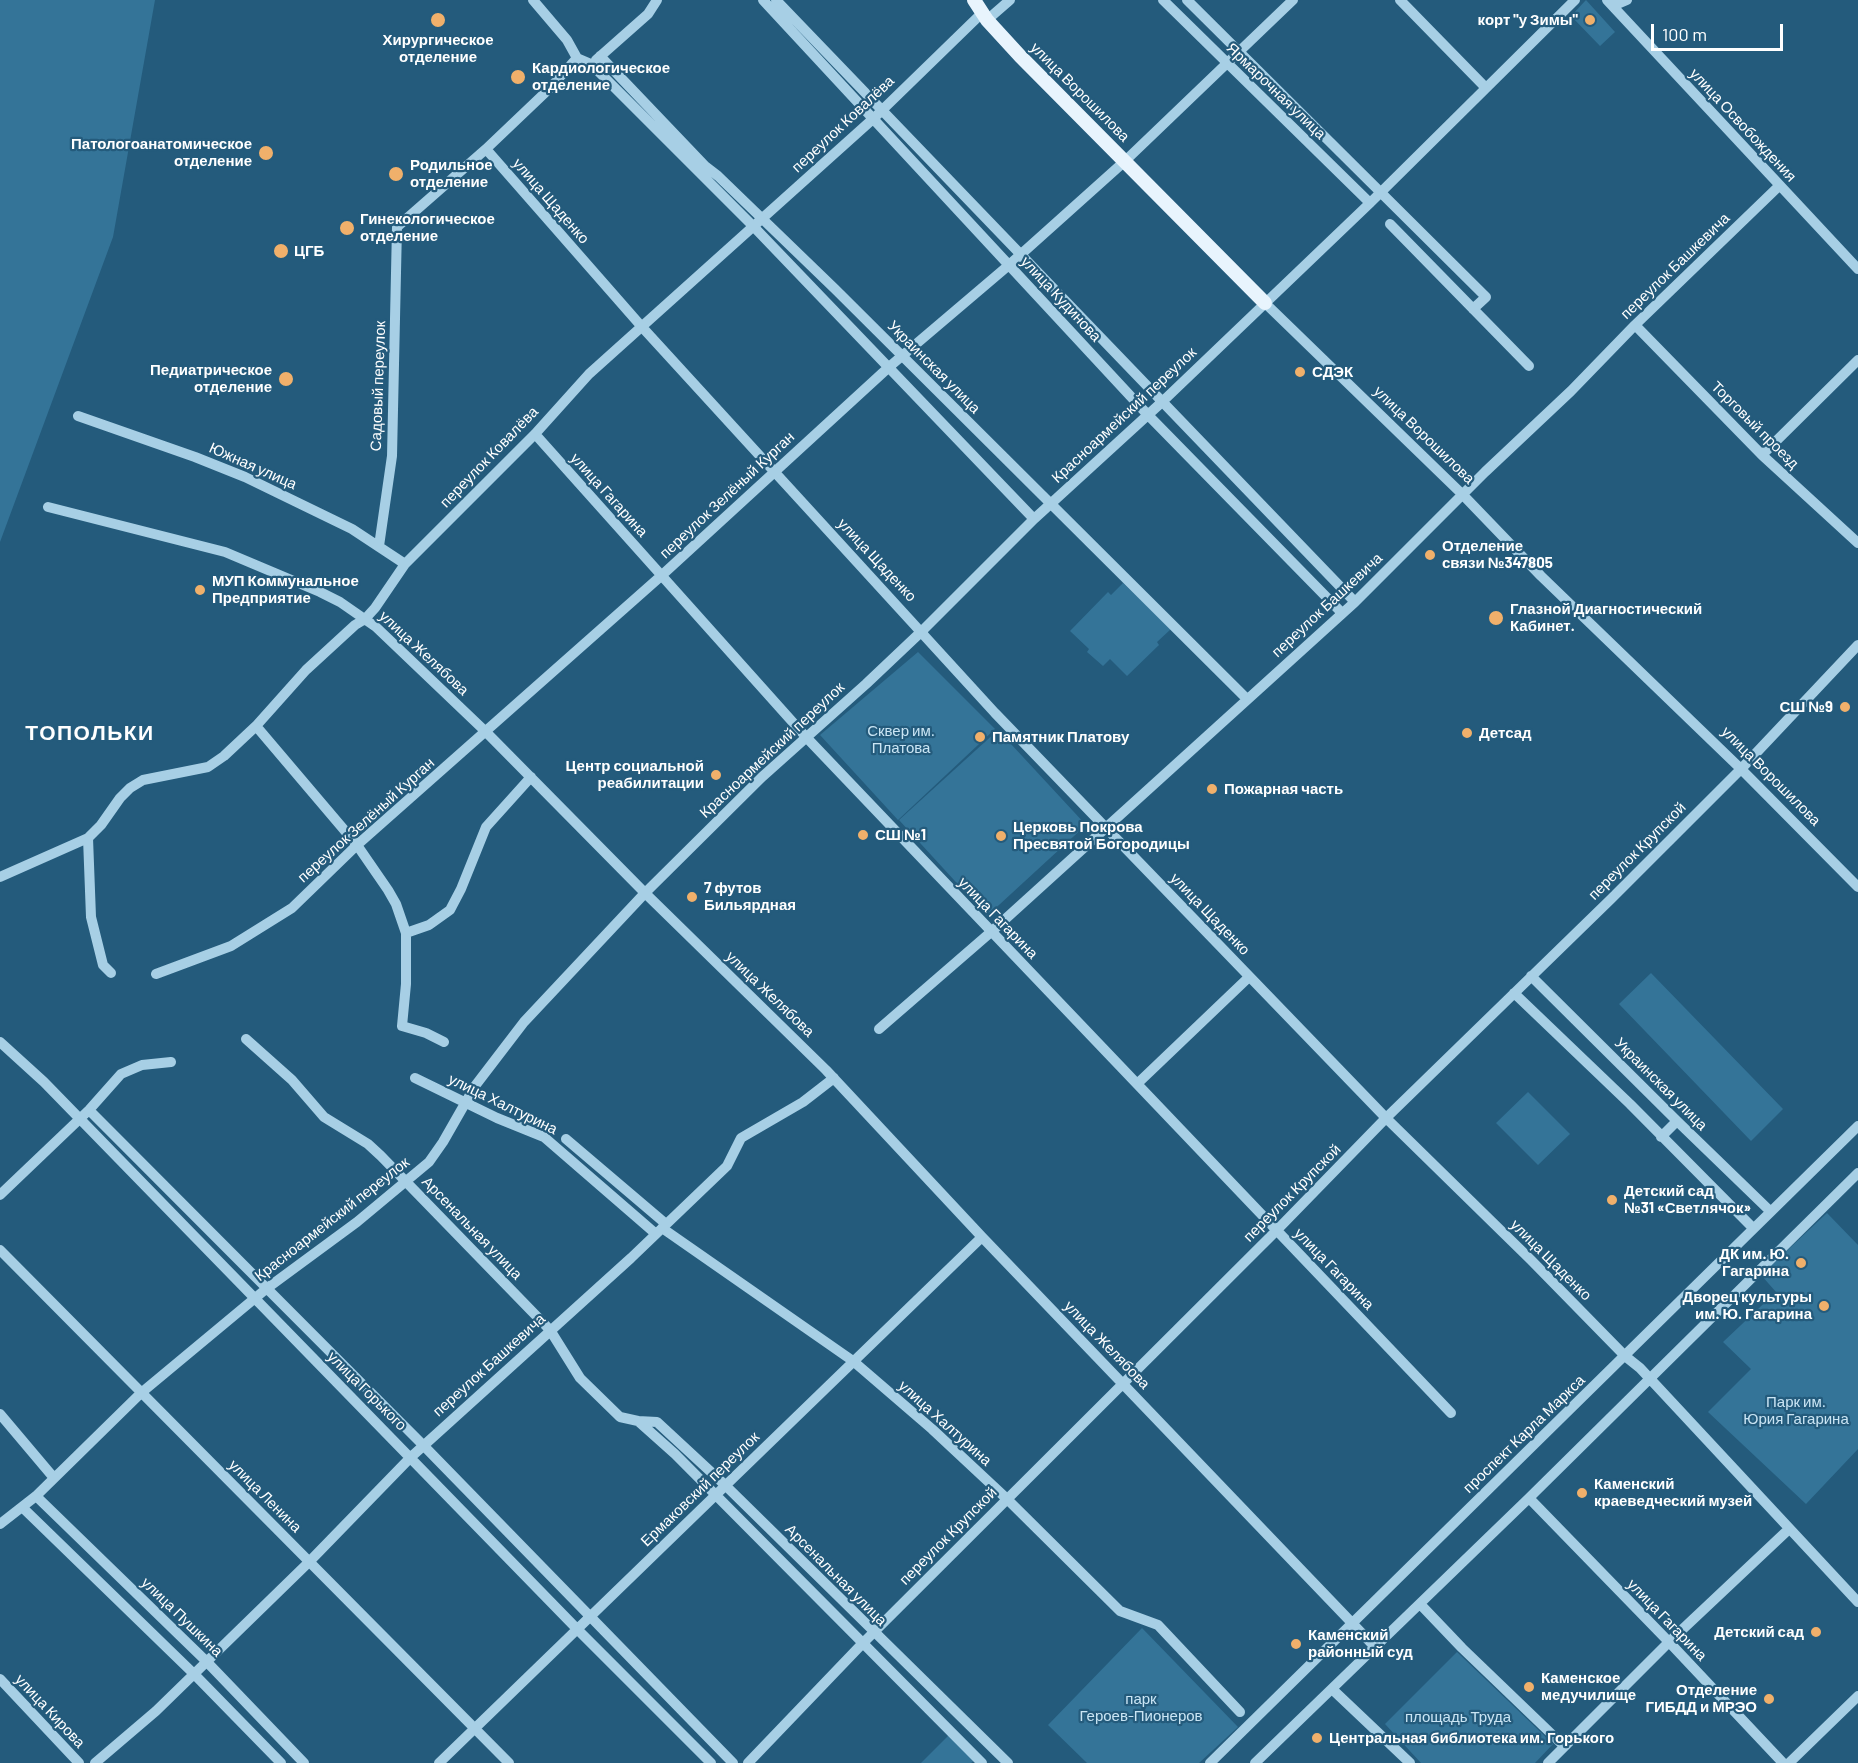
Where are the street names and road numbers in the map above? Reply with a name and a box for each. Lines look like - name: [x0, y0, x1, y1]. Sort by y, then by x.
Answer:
- street label: улица Ворошилова: [1027, 39, 1133, 145]
- street label: Ярмарочная улица: [1223, 39, 1329, 143]
- street label: улица Освобождения: [1686, 65, 1800, 185]
- street label: переулок Ковалёва: [788, 72, 898, 176]
- street label: улица Щаденко: [509, 155, 593, 247]
- street label: переулок Башкевича: [1617, 209, 1733, 323]
- street label: улица Кудинова: [1017, 253, 1105, 345]
- street label: Украинская улица: [884, 317, 984, 417]
- street label: Садовый переулок: [367, 320, 389, 452]
- street label: Красноармейский переулок: [1048, 343, 1200, 487]
- street label: Торговый проезд: [1707, 377, 1803, 473]
- street label: улица Ворошилова: [1370, 382, 1478, 488]
- street label: переулок Ковалёва: [436, 403, 542, 511]
- street label: переулок Зелёный Курган: [656, 428, 798, 562]
- street label: Южная улица: [206, 439, 300, 493]
- street label: улица Гагарина: [567, 449, 651, 541]
- street label: улица Щаденко: [834, 515, 920, 605]
- street label: переулок Башкевича: [1268, 549, 1386, 661]
- street label: улица Желябова: [376, 607, 472, 699]
- street label: Красноармейский переулок: [696, 678, 848, 822]
- street label: улица Ворошилова: [1718, 723, 1824, 829]
- street label: переулок Зелёный Курган: [294, 754, 438, 886]
- street label: переулок Крупской: [1585, 799, 1689, 903]
- street label: улица Щаденко: [1166, 869, 1254, 959]
- street label: улица Гагарина: [954, 873, 1042, 963]
- street label: улица Желябова: [722, 947, 818, 1041]
- street label: Украинская улица: [1611, 1034, 1711, 1134]
- street label: улица Халтурина: [446, 1070, 560, 1138]
- street label: переулок Крупской: [1240, 1141, 1344, 1245]
- street label: Красноармейский переулок: [251, 1153, 413, 1285]
- street label: Арсенальная улица: [418, 1173, 526, 1283]
- street label: улица Щаденко: [1507, 1216, 1595, 1304]
- street label: улица Гагарина: [1290, 1224, 1378, 1314]
- street label: улица Желябова: [1060, 1297, 1154, 1393]
- street label: переулок Башкевича: [429, 1310, 549, 1420]
- street label: улица Горького: [324, 1348, 410, 1434]
- street label: проспект Карла Маркса: [1459, 1371, 1589, 1497]
- street label: улица Халтурина: [895, 1376, 995, 1470]
- street label: Ермаковский переулок: [637, 1428, 763, 1550]
- street label: улица Ленина: [225, 1456, 305, 1536]
- street label: переулок Крупской: [896, 1484, 1000, 1588]
- street label: Арсенальная улица: [781, 1520, 891, 1630]
- street label: улица Пушкина: [138, 1574, 226, 1660]
- street label: улица Гагарина: [1623, 1575, 1711, 1665]
- street label: улица Кирова: [11, 1670, 89, 1752]

